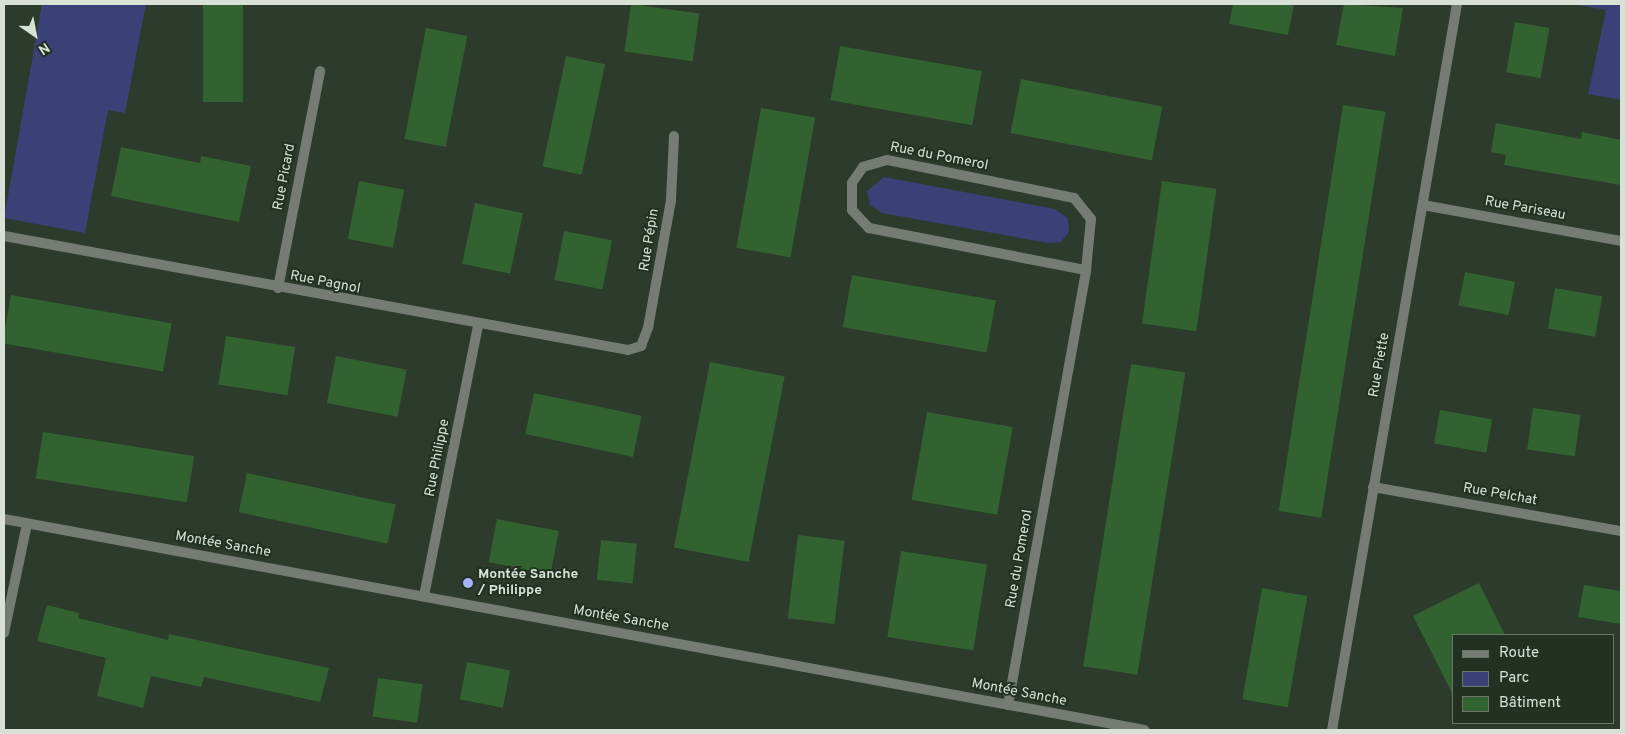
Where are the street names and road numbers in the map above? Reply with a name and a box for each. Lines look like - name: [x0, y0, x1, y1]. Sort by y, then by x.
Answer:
- street label: Rue du Pomerol: [888, 139, 990, 175]
- street label: Rue Picard: [270, 142, 300, 212]
- street label: Rue Pariseau: [1483, 194, 1567, 224]
- street label: Rue Pépin: [637, 207, 663, 273]
- street label: Rue Pagnol: [288, 268, 362, 298]
- street label: Rue Piette: [1366, 331, 1394, 399]
- street label: Rue Philippe: [422, 418, 454, 498]
- street label: Rue Pelchat: [1462, 480, 1538, 510]
- street label: Rue du Pomerol: [1003, 508, 1037, 610]
- street label: Montée Sanche: [174, 528, 272, 562]
- street label: Montée Sanche: [572, 602, 670, 636]
- street label: Montée Sanche: [970, 676, 1068, 710]

